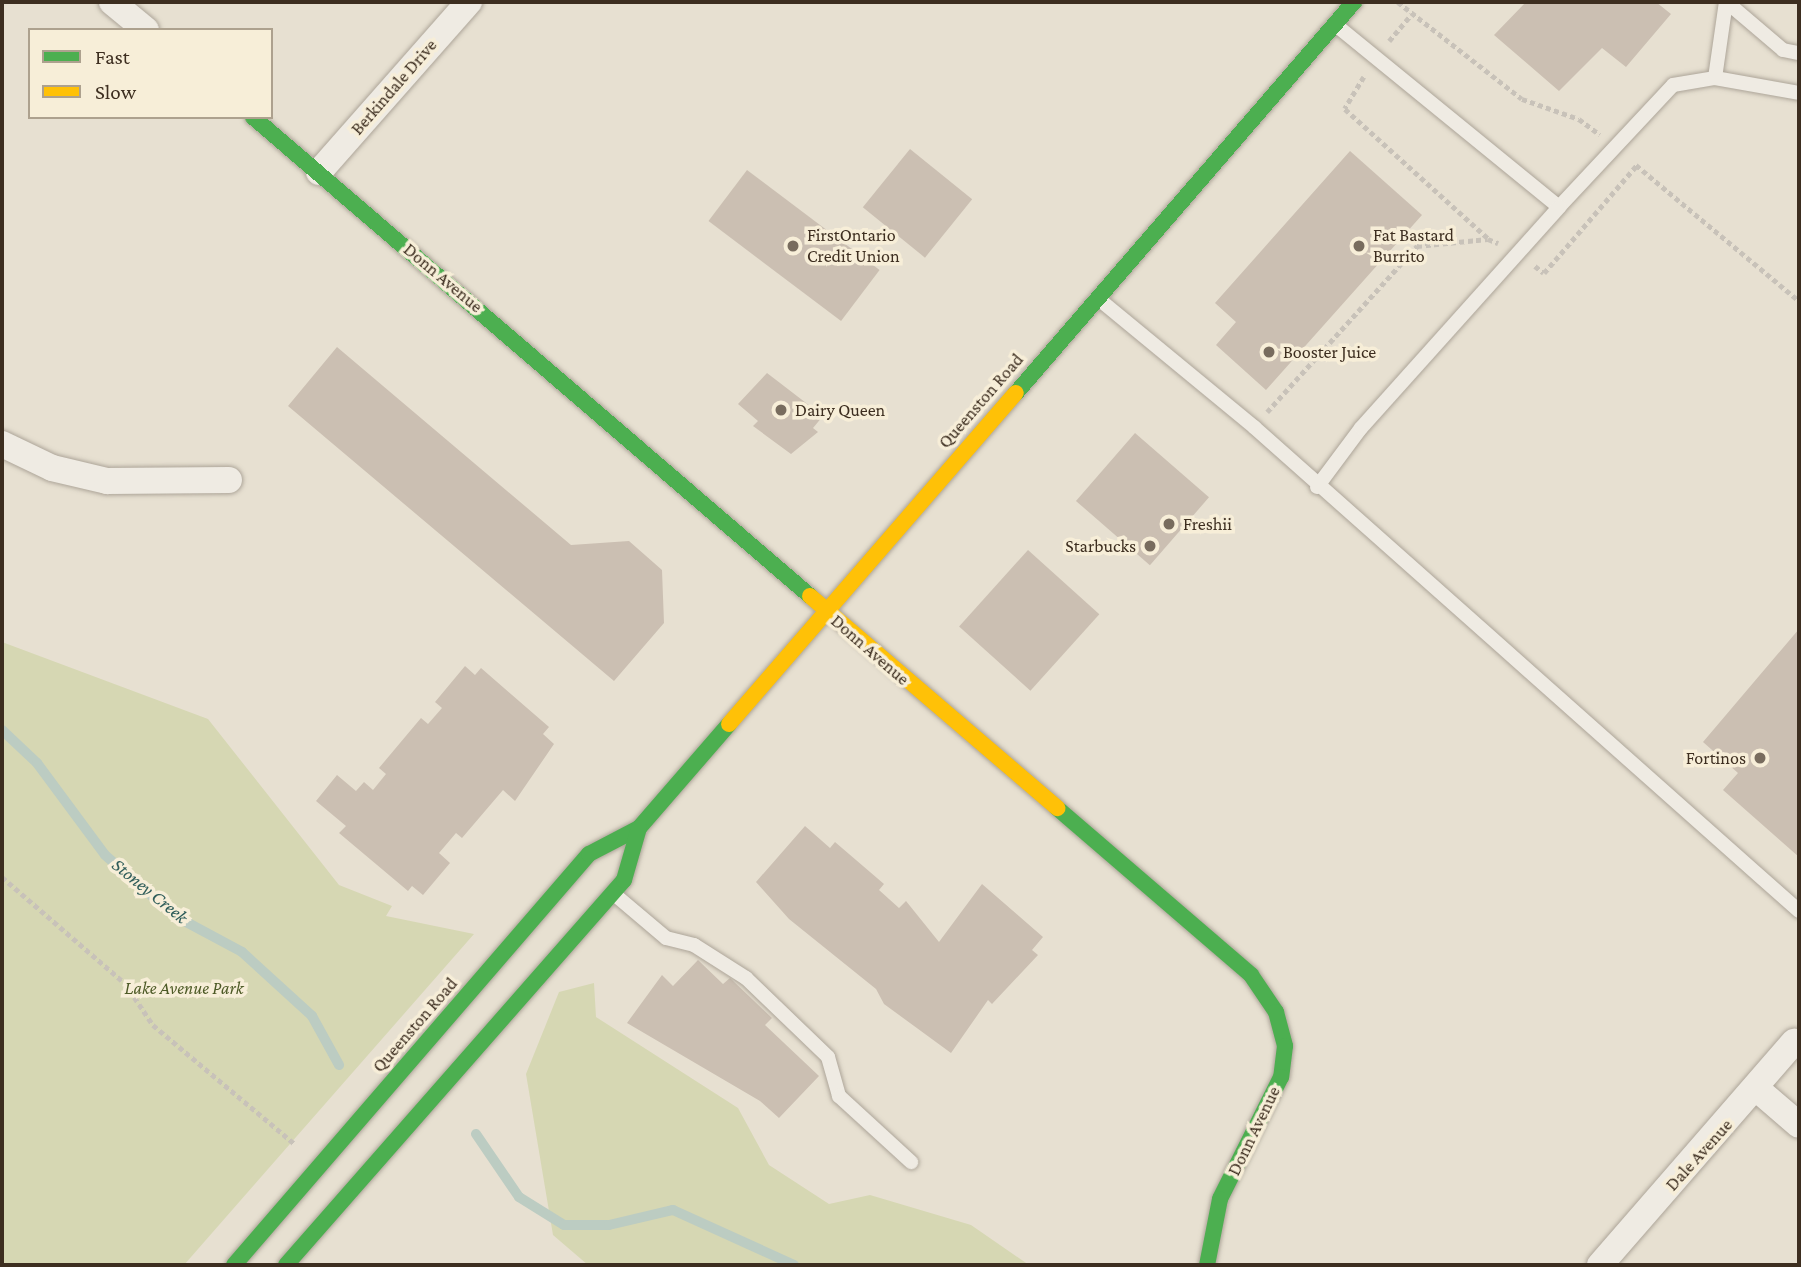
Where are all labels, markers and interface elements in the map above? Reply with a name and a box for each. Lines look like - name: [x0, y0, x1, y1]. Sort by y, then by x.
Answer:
- legend: [28, 28, 273, 119]
- street label: Berkindale Drive: [346, 35, 442, 139]
- text: Fast: [95, 45, 130, 69]
- text: Slow: [95, 80, 136, 104]
- place label: FirstOntario Credit Union: [807, 225, 900, 268]
- place label: Fat Bastard Burrito: [1373, 225, 1454, 268]
- marker: FirstOntario Credit Union: [785, 238, 801, 254]
- marker: Fat Bastard Burrito: [1351, 238, 1367, 254]
- street label: Donn Avenue: [399, 239, 487, 317]
- place label: Booster Juice: [1283, 341, 1376, 363]
- marker: Booster Juice: [1261, 344, 1277, 360]
- street label: Queenston Road: [934, 349, 1028, 453]
- place label: Dairy Queen: [795, 399, 885, 421]
- marker: Dairy Queen: [773, 402, 789, 418]
- place label: Freshii: [1183, 513, 1232, 535]
- marker: Freshii: [1161, 516, 1177, 532]
- place label: Starbucks: [1065, 535, 1136, 557]
- marker: Starbucks: [1142, 538, 1158, 554]
- street label: Donn Avenue: [826, 610, 914, 690]
- place label: Fortinos: [1686, 747, 1746, 769]
- marker: Fortinos: [1752, 750, 1768, 766]
- water label: Stoney Creek: [107, 854, 193, 928]
- street label: Queenston Road: [368, 973, 462, 1077]
- park label: Lake Avenue Park: [124, 977, 244, 999]
- street label: Donn Avenue: [1223, 1083, 1285, 1179]
- street label: Dale Avenue: [1661, 1115, 1737, 1195]

